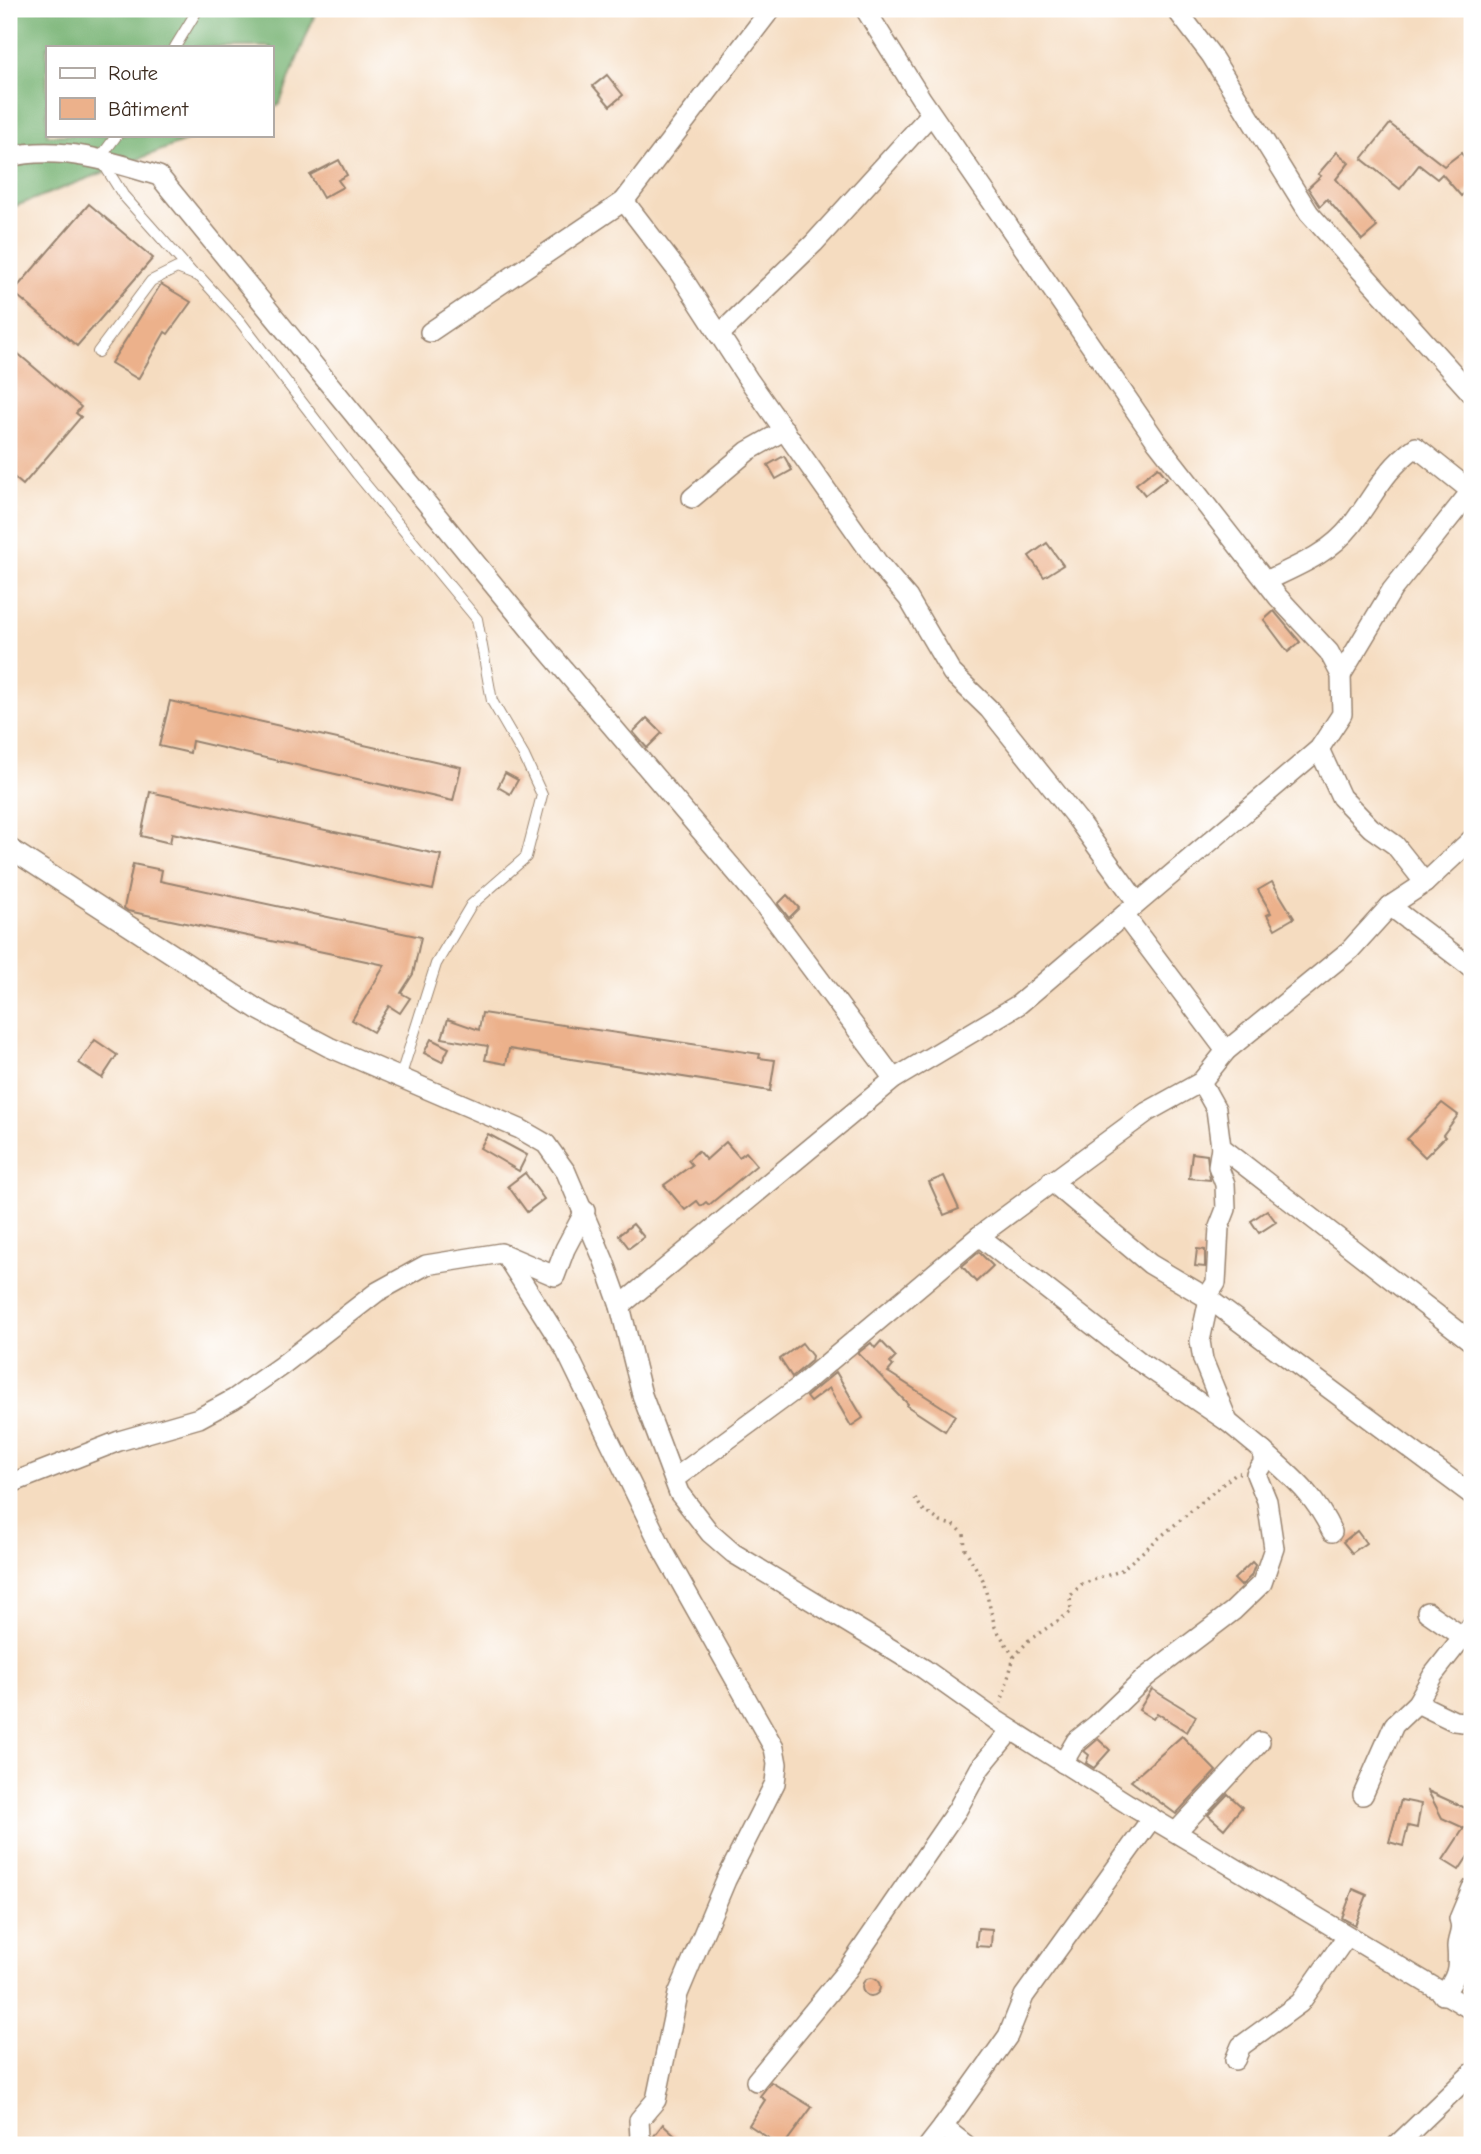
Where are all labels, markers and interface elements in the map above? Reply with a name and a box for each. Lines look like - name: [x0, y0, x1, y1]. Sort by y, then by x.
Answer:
- legend: [46, 46, 273, 136]
- text: Route: [108, 61, 158, 85]
- text: Bâtiment: [108, 97, 189, 121]

